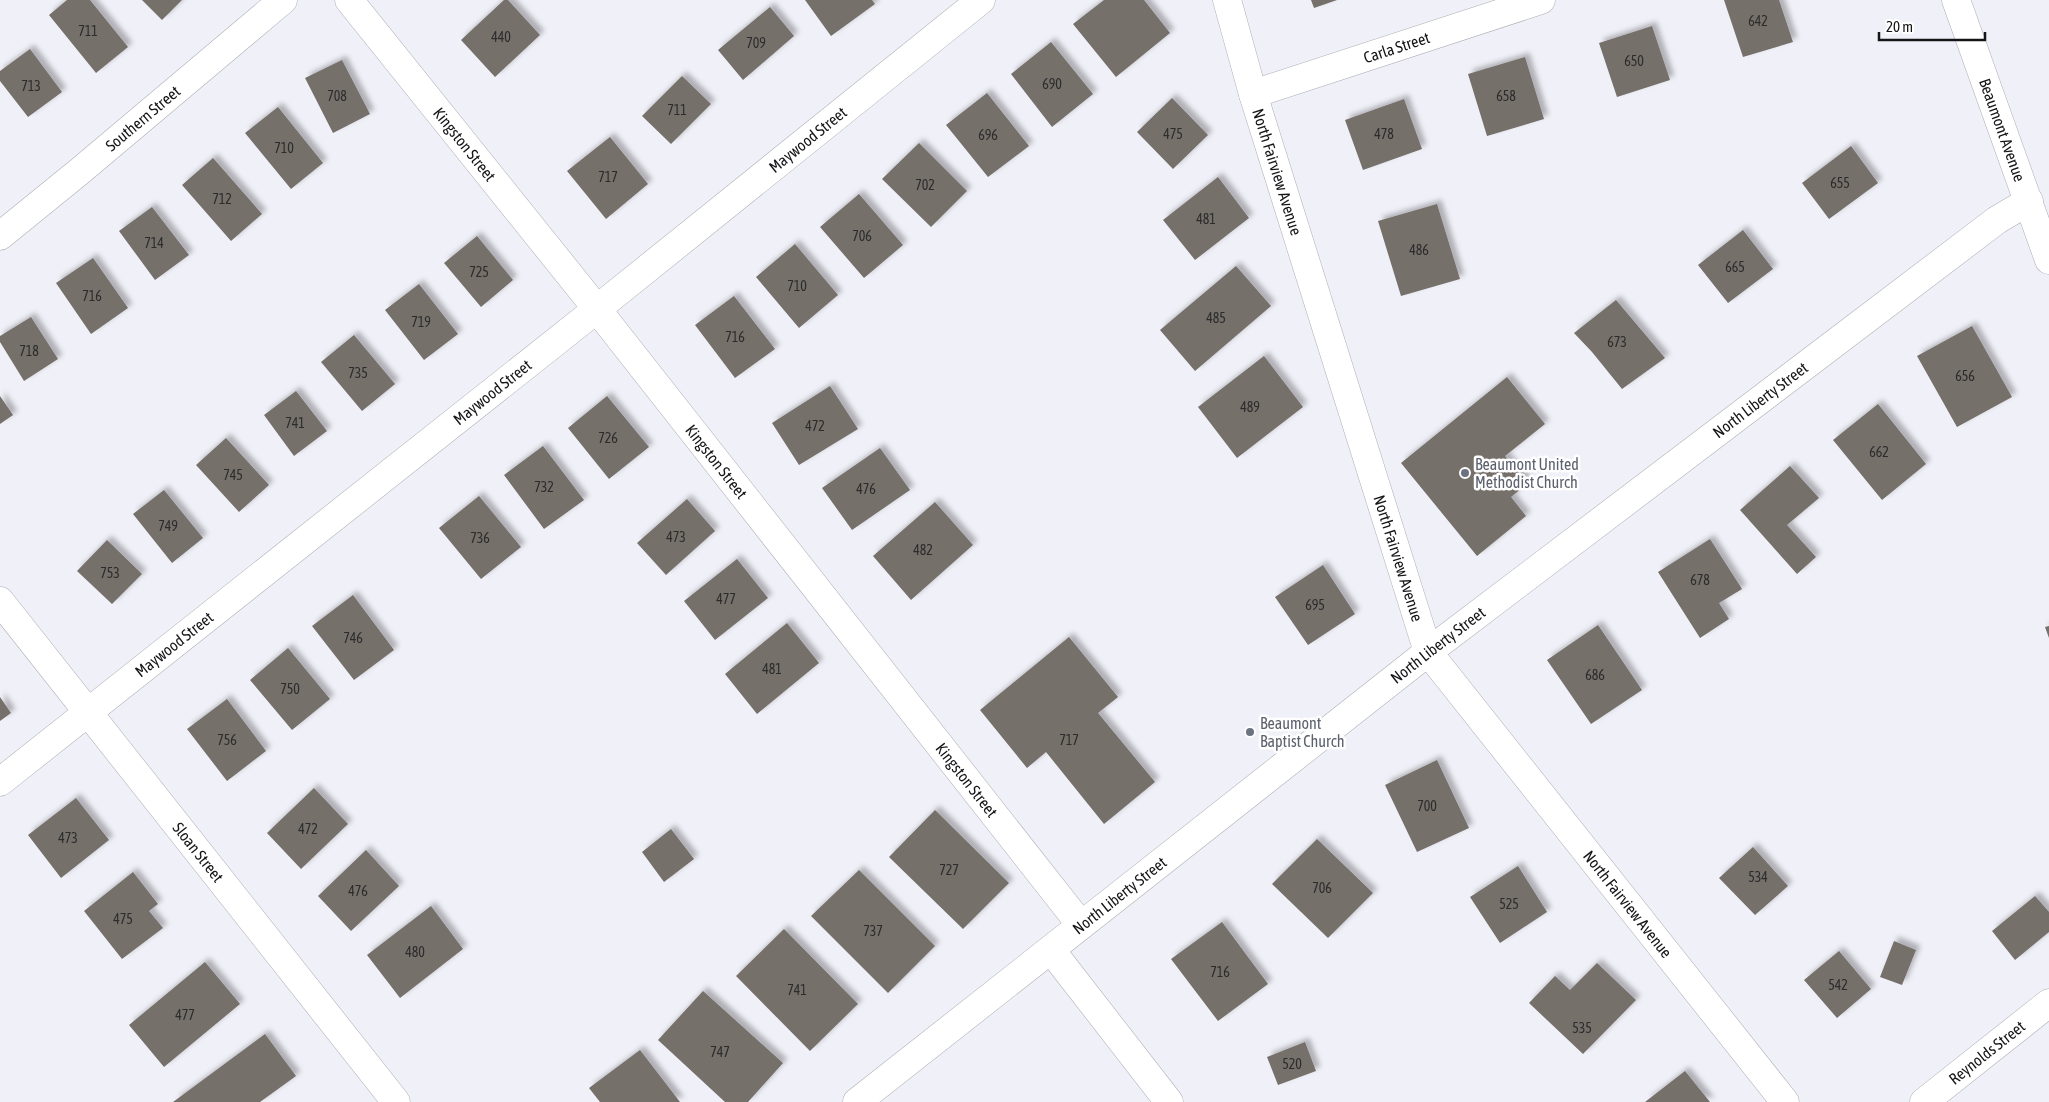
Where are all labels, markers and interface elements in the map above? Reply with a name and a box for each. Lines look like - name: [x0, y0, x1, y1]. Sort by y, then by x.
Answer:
- scale bar: [1879, 10, 1985, 42]
- house number: 642: [1748, 13, 1768, 29]
- text: 20 m: [1886, 18, 1913, 35]
- house number: 711: [78, 23, 98, 39]
- street label: Carla Street: [1361, 28, 1432, 66]
- house number: 440: [491, 29, 511, 45]
- house number: 709: [746, 35, 766, 51]
- house number: 650: [1624, 53, 1644, 69]
- house number: 690: [1042, 76, 1062, 92]
- street label: Beaumont Avenue: [1976, 76, 2029, 184]
- house number: 713: [21, 78, 41, 94]
- street label: Southern Street: [102, 82, 184, 155]
- house number: 708: [327, 88, 347, 104]
- house number: 658: [1496, 88, 1516, 104]
- house number: 711: [667, 102, 687, 118]
- street label: Maywood Street: [765, 103, 850, 176]
- street label: Kingston Street: [430, 104, 500, 185]
- street label: North Fairview Avenue: [1249, 106, 1306, 237]
- house number: 475: [1163, 126, 1183, 142]
- house number: 478: [1374, 126, 1394, 142]
- house number: 696: [978, 127, 998, 143]
- house number: 710: [274, 140, 294, 156]
- house number: 717: [598, 169, 618, 185]
- house number: 655: [1830, 175, 1850, 191]
- house number: 702: [915, 177, 935, 193]
- house number: 712: [212, 191, 232, 207]
- house number: 481: [1196, 211, 1216, 227]
- house number: 706: [852, 228, 872, 244]
- house number: 714: [144, 235, 164, 251]
- house number: 486: [1409, 242, 1429, 258]
- house number: 665: [1725, 259, 1745, 275]
- house number: 725: [469, 264, 489, 280]
- house number: 710: [787, 278, 807, 294]
- house number: 716: [82, 288, 102, 304]
- house number: 485: [1206, 310, 1226, 326]
- house number: 719: [411, 314, 431, 330]
- house number: 716: [725, 329, 745, 345]
- house number: 673: [1607, 334, 1627, 350]
- house number: 718: [19, 343, 39, 359]
- street label: Maywood Street: [450, 355, 535, 428]
- street label: North Liberty Street: [1709, 358, 1811, 441]
- house number: 735: [348, 365, 368, 381]
- house number: 656: [1955, 368, 1975, 384]
- house number: 489: [1240, 399, 1260, 415]
- house number: 741: [285, 415, 305, 431]
- house number: 472: [805, 418, 825, 434]
- street label: Kingston Street: [682, 421, 751, 502]
- house number: 726: [598, 430, 618, 446]
- house number: 662: [1869, 444, 1889, 460]
- place label: Beaumont United Methodist Church: [1475, 455, 1579, 491]
- house number: 745: [223, 467, 243, 483]
- marker: Beaumont United Methodist Church: [1459, 467, 1471, 479]
- house number: 732: [534, 479, 554, 495]
- house number: 476: [856, 481, 876, 497]
- street label: North Fairview Avenue: [1370, 493, 1427, 624]
- house number: 749: [158, 518, 178, 534]
- house number: 473: [666, 529, 686, 545]
- house number: 736: [470, 530, 490, 546]
- house number: 482: [913, 542, 933, 558]
- house number: 753: [100, 565, 120, 581]
- house number: 678: [1690, 572, 1710, 588]
- house number: 477: [716, 591, 736, 607]
- house number: 695: [1305, 597, 1325, 613]
- street label: North Liberty Street: [1387, 603, 1489, 687]
- street label: Maywood Street: [132, 608, 217, 680]
- house number: 746: [343, 630, 363, 646]
- house number: 481: [762, 661, 782, 677]
- house number: 686: [1585, 667, 1605, 683]
- house number: 750: [280, 681, 300, 697]
- place label: Beaumont Baptist Church: [1260, 714, 1344, 751]
- marker: Beaumont Baptist Church: [1244, 726, 1256, 738]
- house number: 756: [217, 732, 237, 748]
- house number: 717: [1059, 732, 1079, 748]
- street label: Kingston Street: [932, 739, 1002, 821]
- house number: 700: [1417, 798, 1437, 814]
- street label: Sloan Street: [169, 819, 228, 886]
- house number: 472: [298, 821, 318, 837]
- house number: 473: [58, 830, 78, 846]
- street label: North Fairview Avenue: [1580, 847, 1676, 961]
- street label: North Liberty Street: [1069, 853, 1170, 938]
- house number: 727: [939, 862, 959, 878]
- house number: 534: [1748, 869, 1768, 885]
- house number: 706: [1312, 880, 1332, 896]
- house number: 476: [348, 883, 368, 899]
- house number: 525: [1499, 896, 1519, 912]
- house number: 475: [113, 911, 133, 927]
- house number: 737: [863, 923, 883, 939]
- house number: 480: [405, 944, 425, 960]
- house number: 716: [1210, 964, 1230, 980]
- house number: 542: [1828, 977, 1848, 993]
- house number: 741: [787, 982, 807, 998]
- house number: 477: [175, 1007, 195, 1023]
- street label: Reynolds Street: [1945, 1017, 2029, 1088]
- house number: 535: [1572, 1020, 1592, 1036]
- house number: 747: [710, 1044, 730, 1060]
- house number: 520: [1282, 1056, 1302, 1072]

